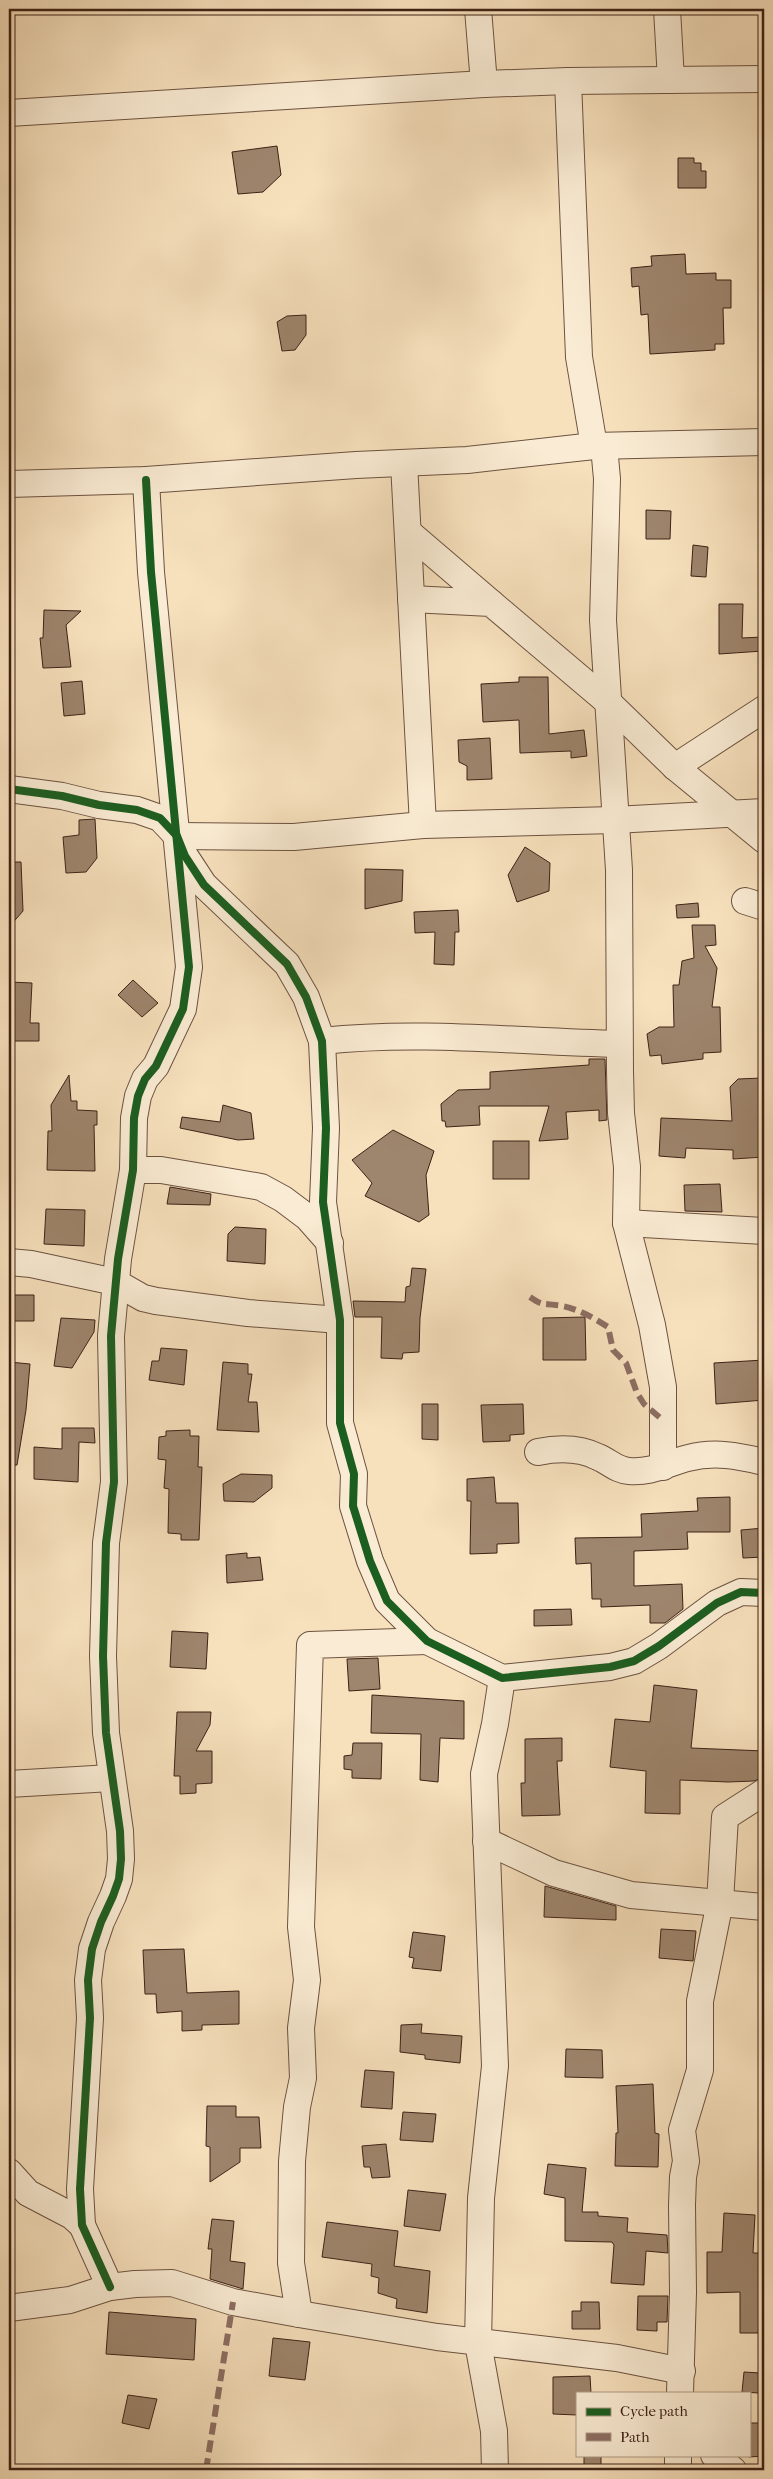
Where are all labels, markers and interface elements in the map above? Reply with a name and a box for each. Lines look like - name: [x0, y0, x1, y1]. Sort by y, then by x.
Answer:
- legend: [576, 2392, 750, 2456]
- text: Cycle path: [620, 2402, 688, 2420]
- text: Path: [620, 2428, 650, 2446]

